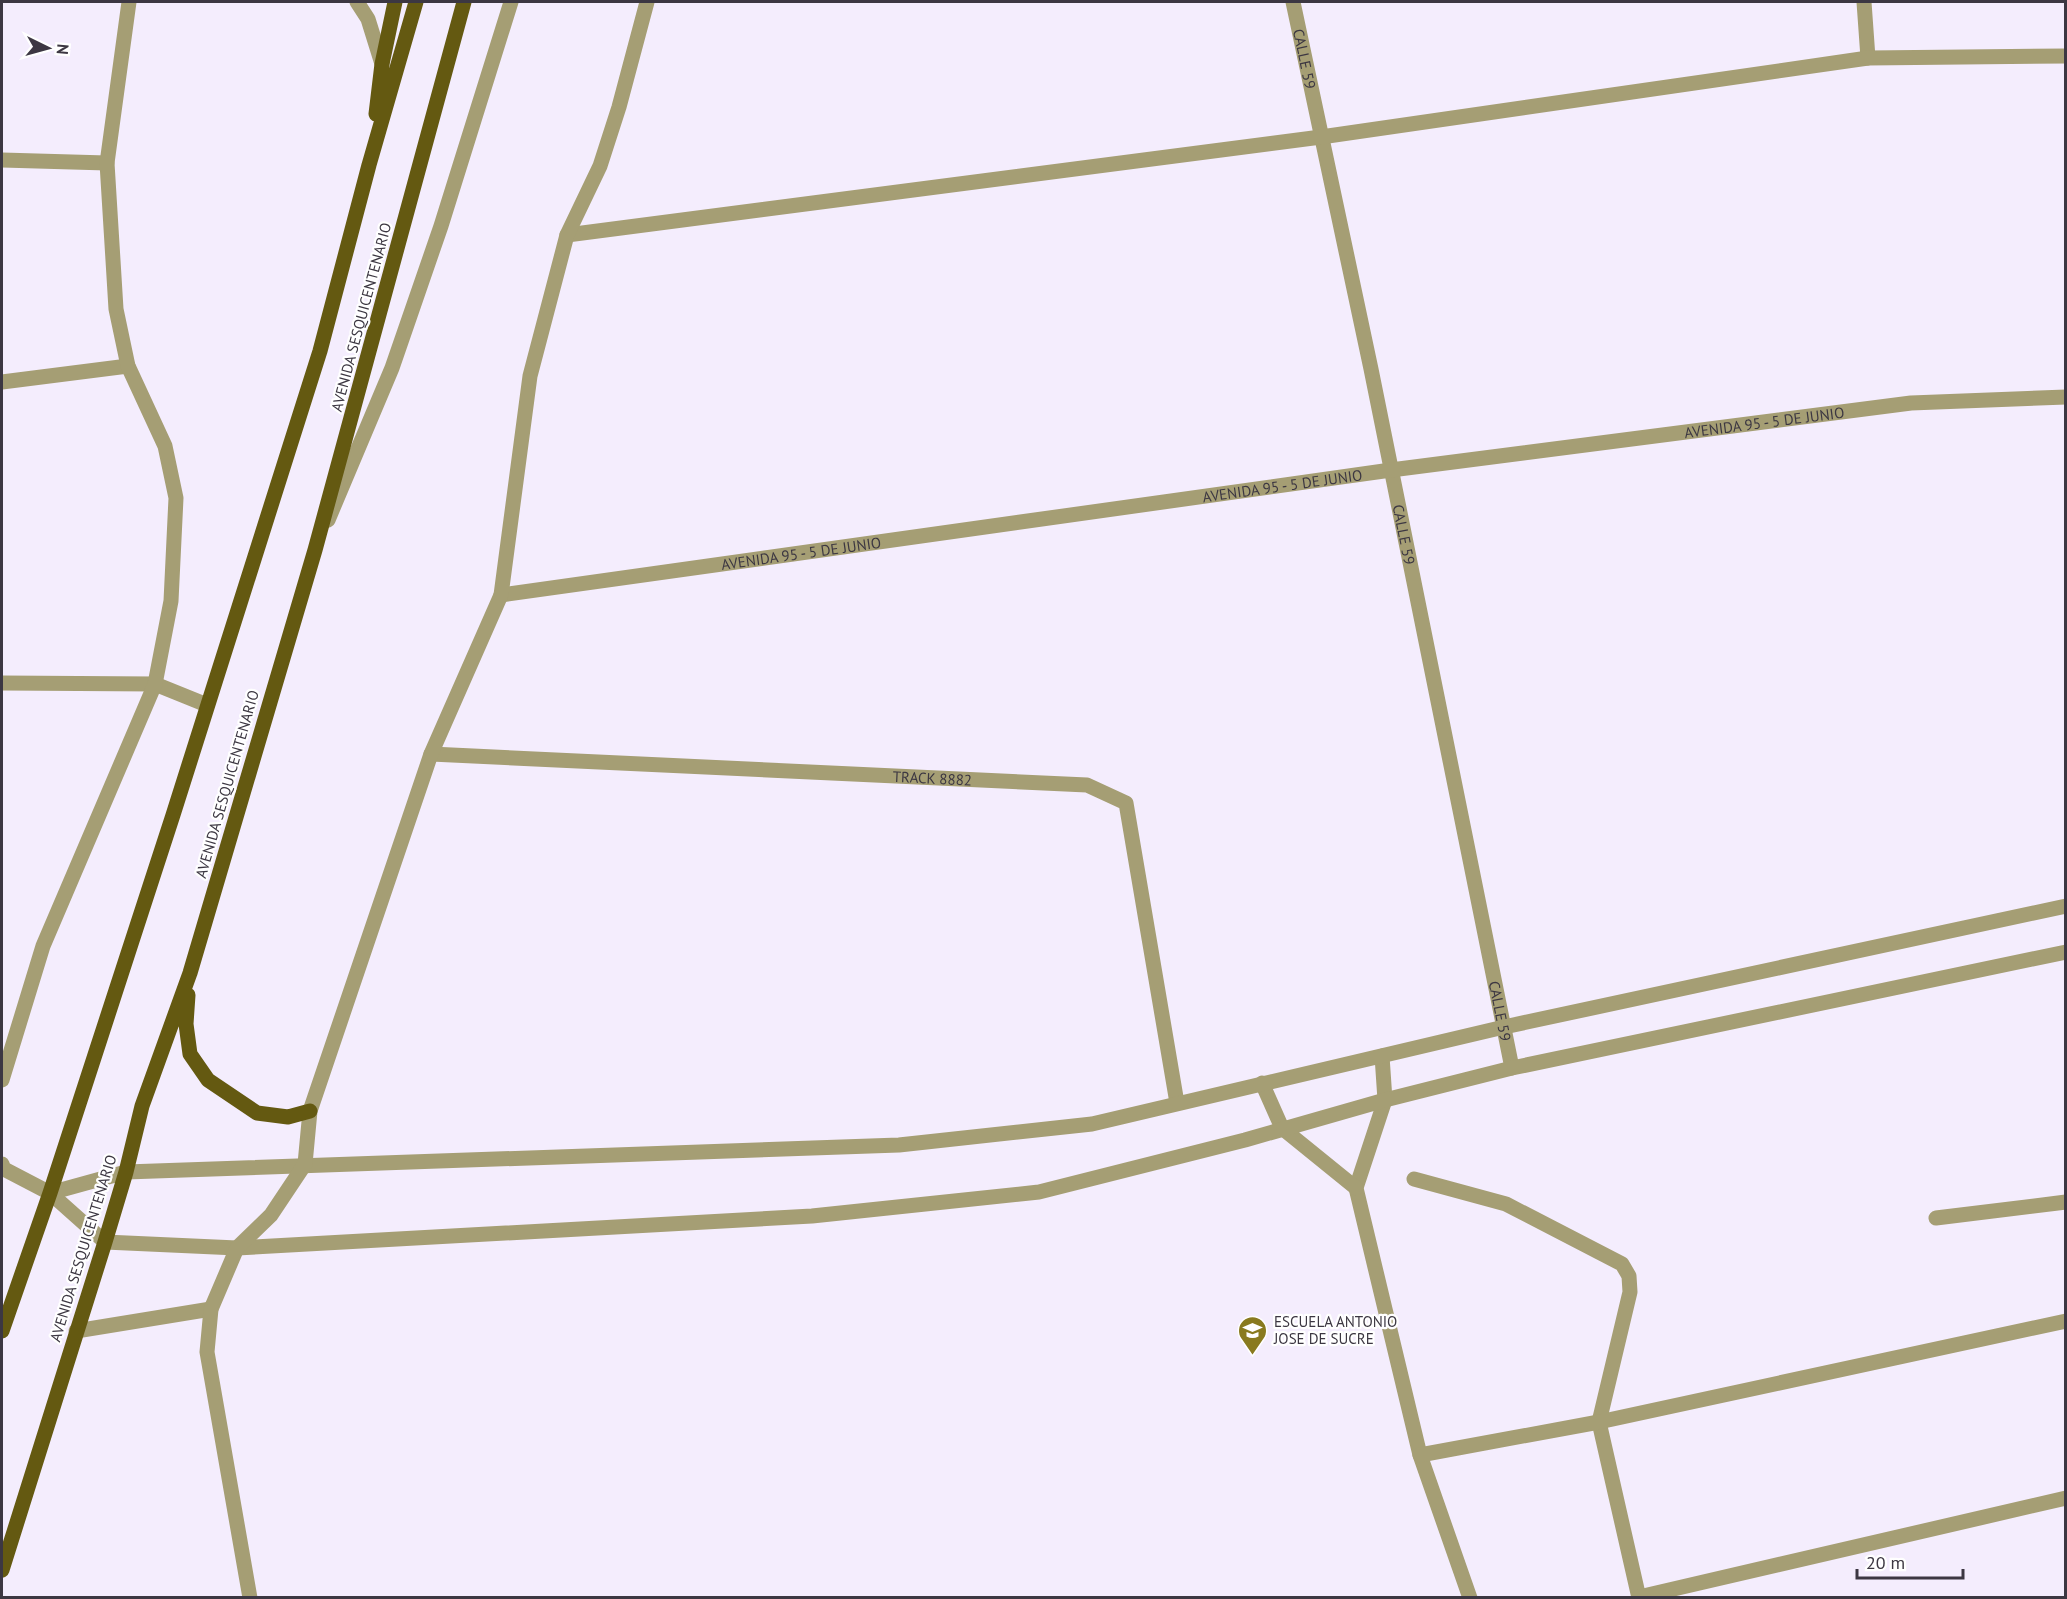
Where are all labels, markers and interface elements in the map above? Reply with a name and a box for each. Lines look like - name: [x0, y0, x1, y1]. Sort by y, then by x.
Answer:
- north arrow: [18, 18, 78, 78]
- street label: CALLE 59: [1289, 27, 1321, 90]
- text: N: [53, 43, 73, 55]
- street label: AVENIDA SESQUICENTENARIO: [327, 221, 395, 413]
- street label: AVENIDA 95 - 5 DE JUNIO: [1683, 402, 1845, 442]
- street label: AVENIDA 95 - 5 DE JUNIO: [1201, 465, 1363, 506]
- street label: CALLE 59: [1389, 503, 1420, 566]
- street label: AVENIDA 95 - 5 DE JUNIO: [720, 532, 882, 573]
- street label: AVENIDA SESQUICENTENARIO: [191, 688, 263, 880]
- street label: TRACK 8882: [892, 766, 973, 789]
- street label: CALLE 59: [1485, 979, 1516, 1043]
- street label: AVENIDA SESQUICENTENARIO: [45, 1152, 121, 1344]
- place label: ESCUELA ANTONIO JOSE DE SUCRE: [1273, 1312, 1397, 1348]
- school or university icon: ESCUELA ANTONIO JOSE DE SUCRE: [1237, 1314, 1269, 1356]
- scale bar: [1857, 1542, 1964, 1580]
- text: 20 m: [1866, 1551, 1905, 1574]

